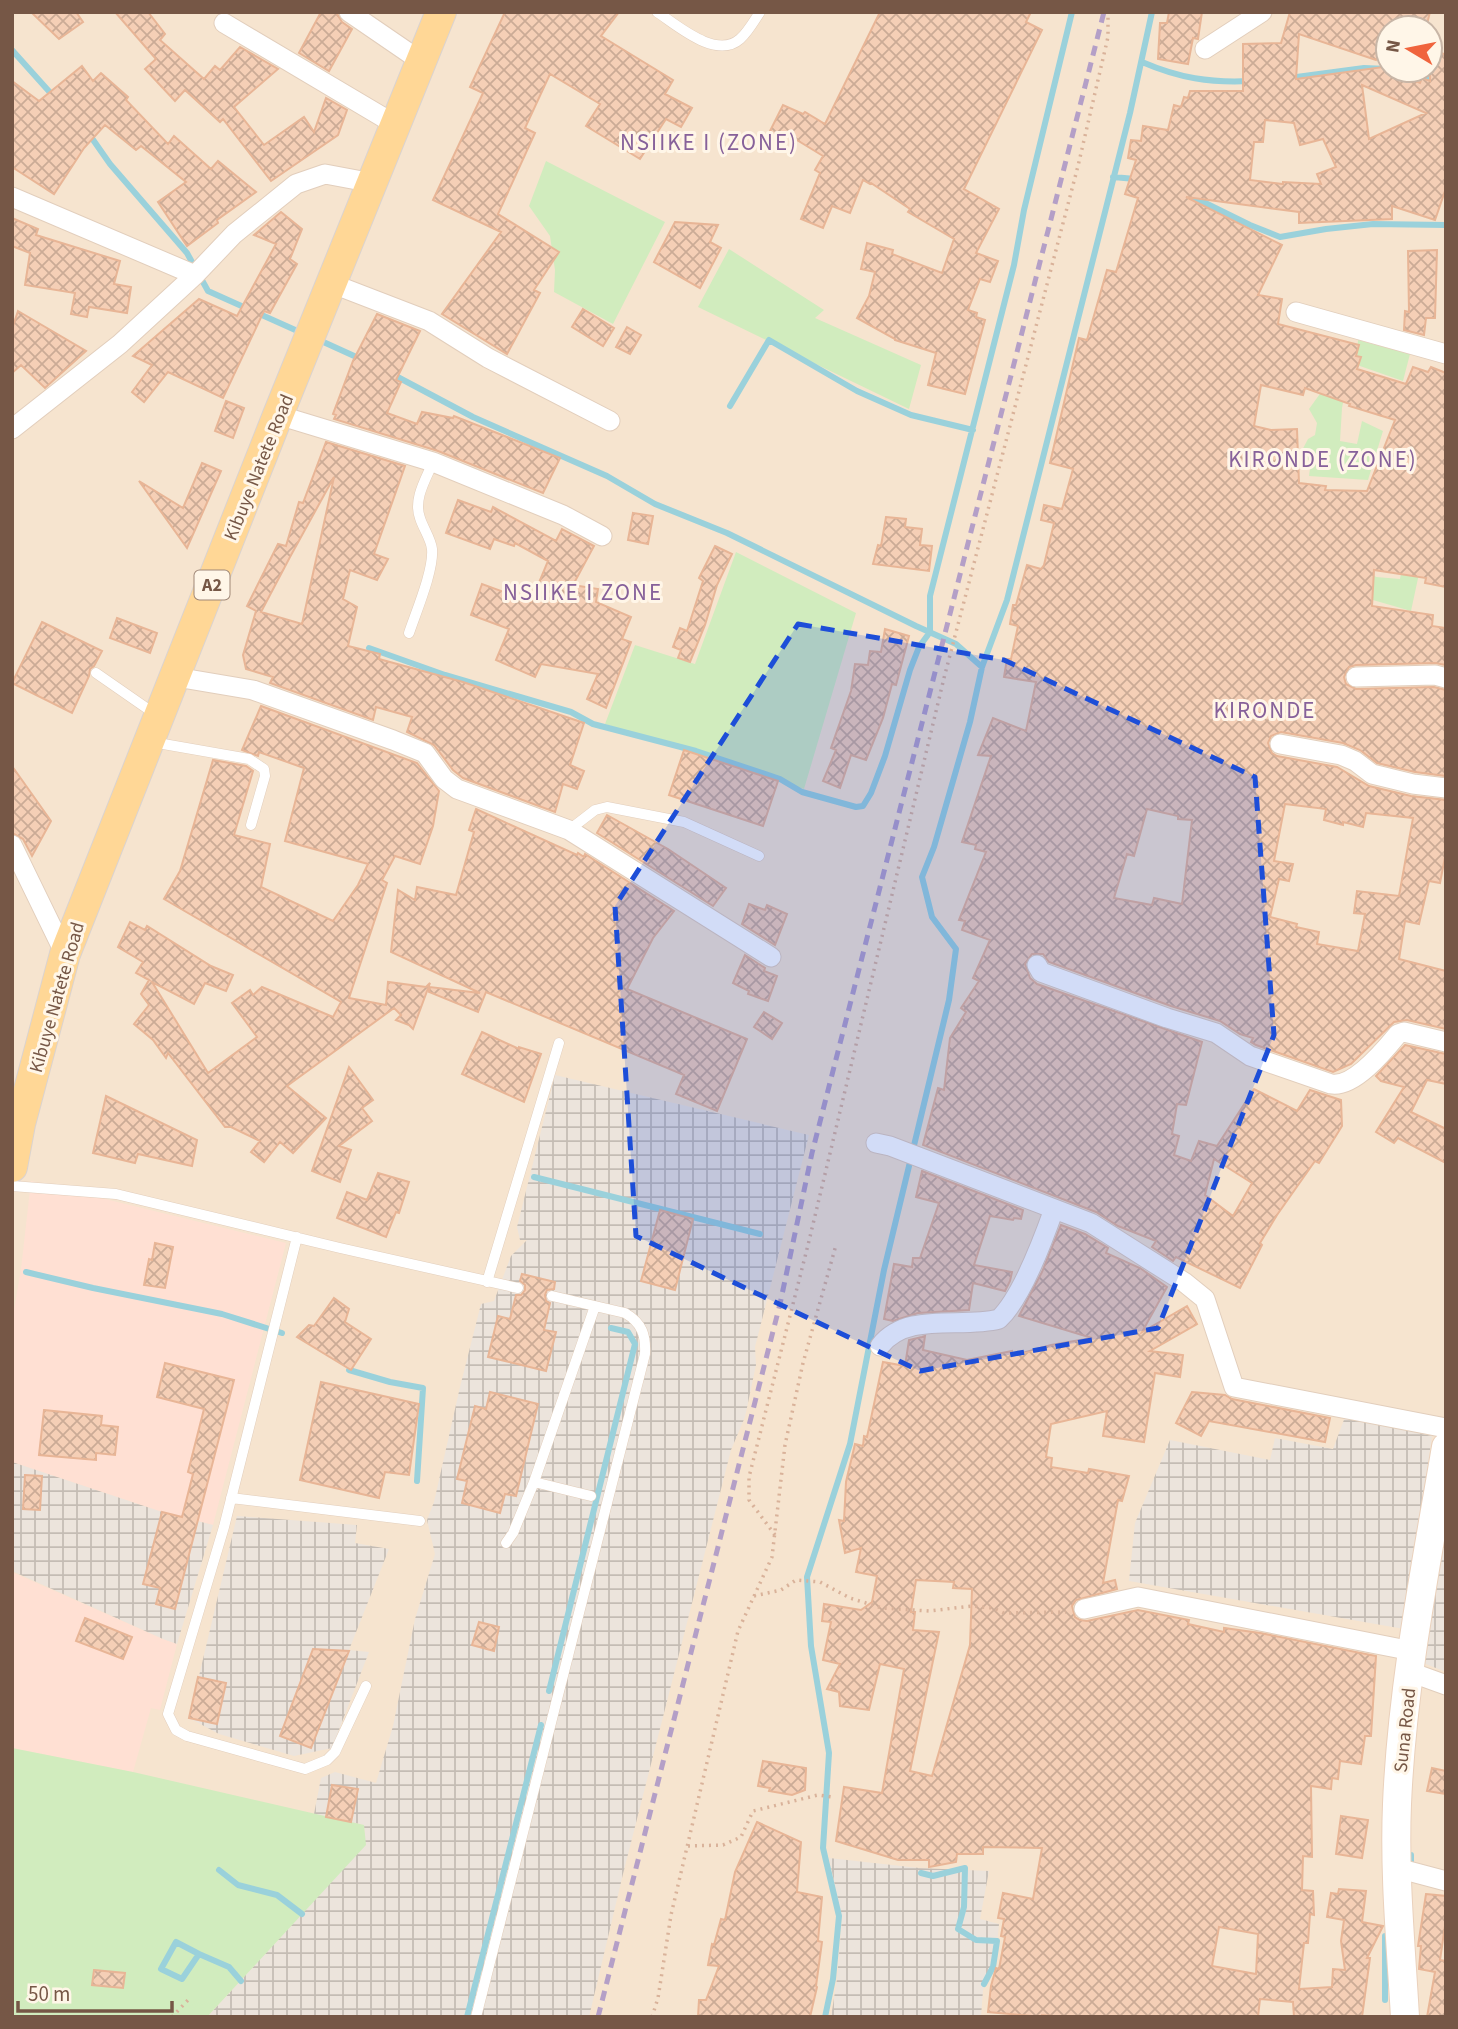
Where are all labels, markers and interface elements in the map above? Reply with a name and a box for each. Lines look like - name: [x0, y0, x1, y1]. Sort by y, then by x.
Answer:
- north arrow: [1374, 14, 1444, 84]
- text: N: [1379, 38, 1408, 55]
- district label: NSIIKE I (ZONE): [620, 126, 798, 159]
- street label: Kibuye Natete Road: [218, 390, 301, 545]
- district label: KIRONDE (ZONE): [1228, 443, 1418, 476]
- road number: A2: [194, 570, 230, 600]
- district label: NSIIKE I ZONE: [503, 576, 663, 609]
- district label: KIRONDE: [1214, 694, 1316, 727]
- street label: Kibuye Natete Road: [23, 919, 92, 1076]
- street label: Suna Road: [1388, 1686, 1423, 1774]
- scale bar: [18, 1969, 172, 2013]
- text: 50 m: [28, 1979, 70, 2009]

